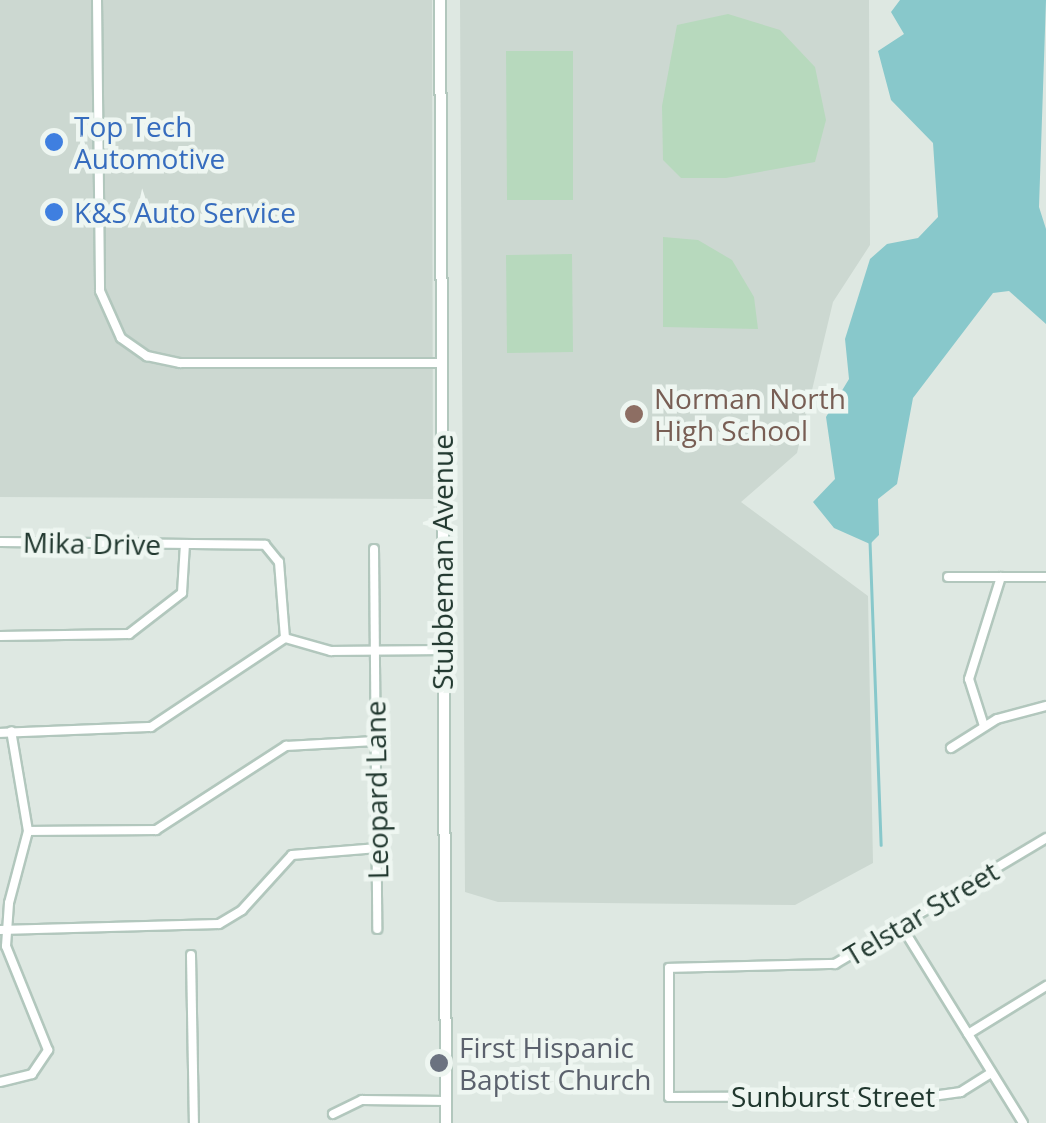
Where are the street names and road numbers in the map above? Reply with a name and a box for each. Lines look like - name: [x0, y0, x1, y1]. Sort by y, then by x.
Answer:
- street label: Stubbeman Avenue: [425, 434, 459, 690]
- street label: Mika Drive: [23, 525, 161, 561]
- street label: Leopard Lane: [358, 700, 394, 880]
- street label: Telstar Street: [838, 854, 1004, 972]
- street label: Sunburst Street: [731, 1079, 935, 1113]

